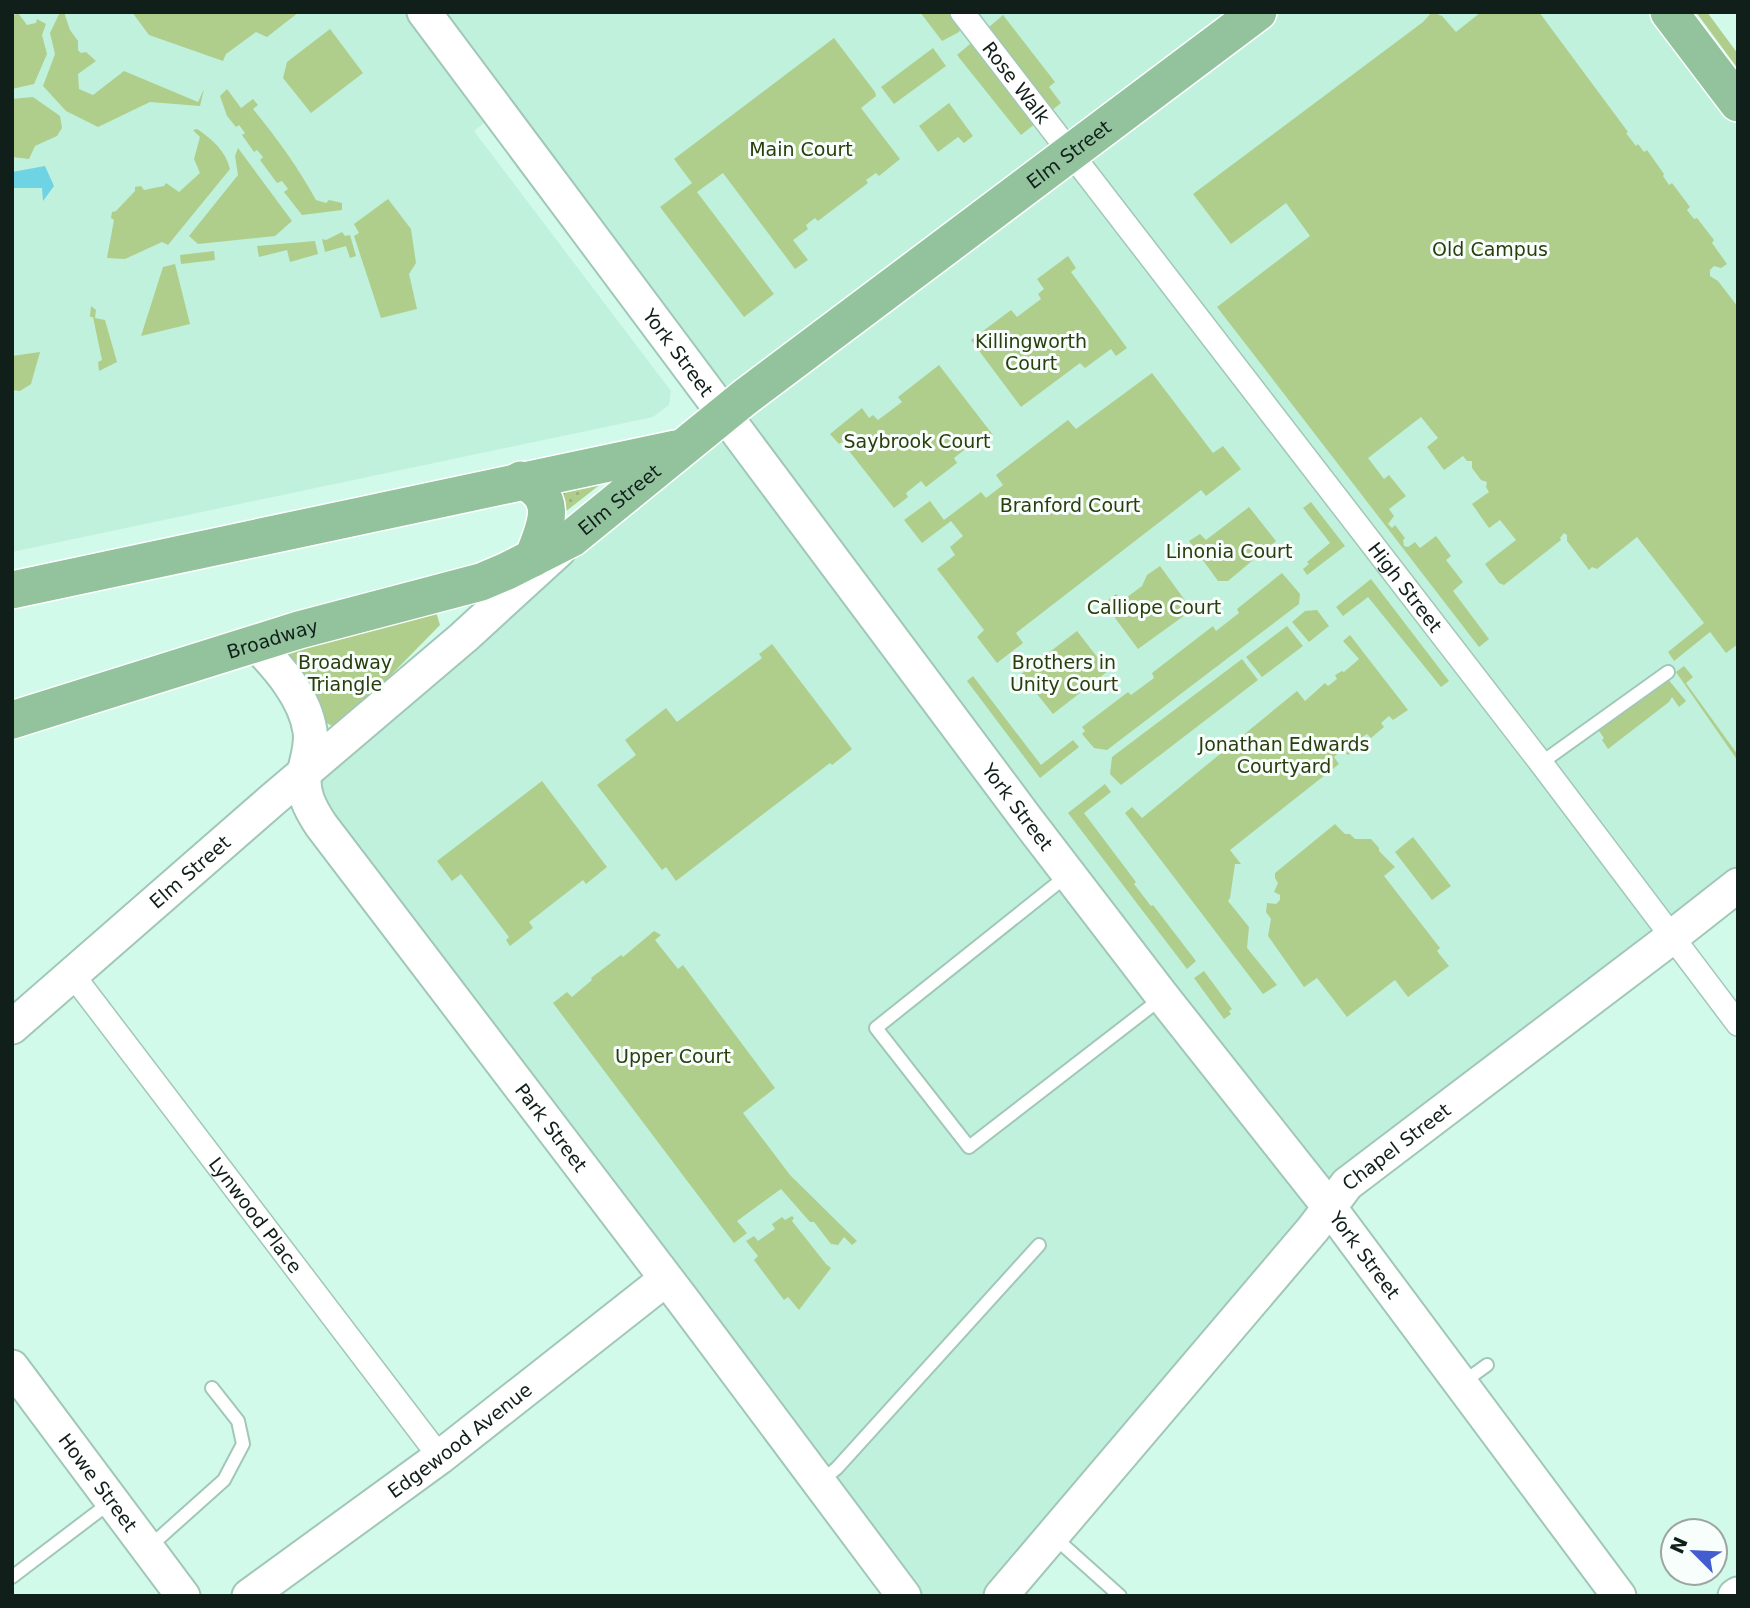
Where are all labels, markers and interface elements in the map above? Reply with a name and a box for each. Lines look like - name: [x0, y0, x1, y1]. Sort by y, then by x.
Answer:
- street label: Rose Walk: [978, 37, 1055, 128]
- street label: Elm Street: [1022, 115, 1115, 193]
- park label: Main Court: [749, 138, 853, 160]
- park label: Old Campus: [1432, 238, 1548, 260]
- street label: York Street: [638, 304, 718, 401]
- park label: Killingworth Court: [975, 330, 1087, 374]
- park label: Saybrook Court: [844, 430, 990, 452]
- street label: Elm Street: [574, 460, 665, 540]
- park label: Branford Court: [1000, 494, 1140, 516]
- street label: High Street: [1364, 538, 1447, 636]
- park label: Linonia Court: [1166, 540, 1292, 562]
- park label: Calliope Court: [1087, 596, 1221, 618]
- street label: Broadway: [224, 614, 321, 663]
- park label: Broadway Triangle: [298, 651, 392, 695]
- park label: Brothers in Unity Court: [1010, 651, 1118, 695]
- park label: Jonathan Edwards Courtyard: [1198, 733, 1369, 777]
- street label: York Street: [977, 758, 1058, 855]
- street label: Elm Street: [145, 831, 235, 913]
- park label: Upper Court: [615, 1045, 731, 1067]
- street label: Park Street: [511, 1079, 592, 1176]
- street label: Chapel Street: [1338, 1099, 1455, 1195]
- street label: Lynwood Place: [205, 1153, 307, 1277]
- street label: York Street: [1325, 1206, 1405, 1303]
- street label: Edgewood Avenue: [383, 1378, 536, 1502]
- street label: Howe Street: [54, 1429, 142, 1536]
- north arrow: [1659, 1517, 1729, 1587]
- text: N: [1665, 1533, 1692, 1557]

